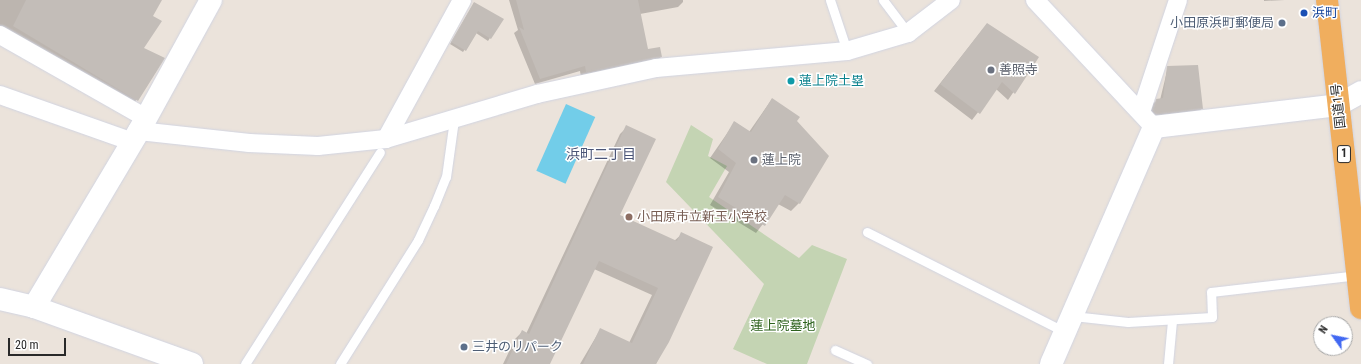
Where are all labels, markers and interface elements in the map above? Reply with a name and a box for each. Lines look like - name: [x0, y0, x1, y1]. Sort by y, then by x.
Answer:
- place label: 浜町: [1312, 5, 1338, 21]
- marker: 浜町: [1299, 8, 1309, 18]
- place label: 小田原浜町郵便局: [1170, 15, 1274, 31]
- marker: 小田原浜町郵便局: [1277, 18, 1287, 28]
- place label: 善照寺: [999, 62, 1038, 78]
- marker: 善照寺: [986, 65, 996, 75]
- place label: 蓮上院土塁: [799, 73, 864, 89]
- marker: 蓮上院土塁: [786, 76, 796, 86]
- street label: 国道1号: [1329, 83, 1349, 129]
- road number: 1: [1336, 144, 1352, 164]
- district label: 浜町二丁目: [566, 146, 636, 162]
- place label: 蓮上院: [762, 152, 801, 168]
- marker: 蓮上院: [749, 155, 759, 165]
- place label: 小田原市立新玉小学校: [637, 209, 767, 225]
- marker: 小田原市立新玉小学校: [624, 212, 634, 222]
- north arrow: [1313, 316, 1353, 356]
- park label: 蓮上院墓地: [751, 318, 815, 334]
- text: N: [1316, 323, 1331, 336]
- scale bar: [10, 330, 68, 356]
- text: 20 m: [15, 338, 39, 352]
- place label: 三井のリパーク: [472, 339, 563, 355]
- marker: 三井のリパーク: [459, 342, 469, 352]

